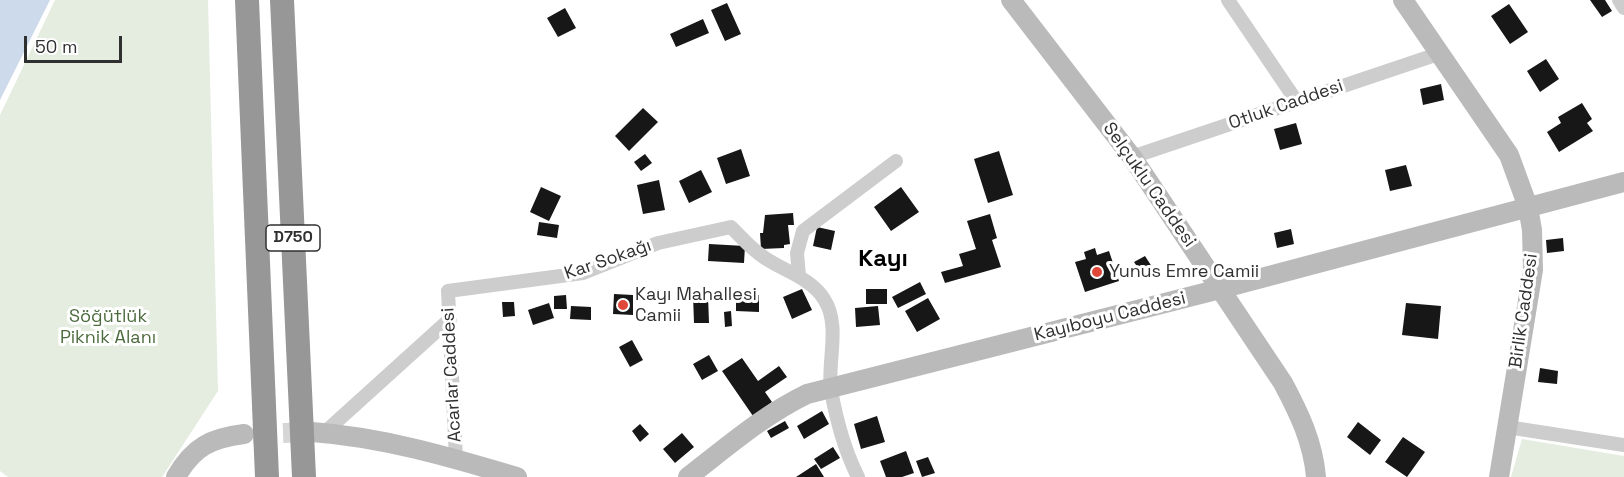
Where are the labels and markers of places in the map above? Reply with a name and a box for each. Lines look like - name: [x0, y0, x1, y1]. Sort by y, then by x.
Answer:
- place label: Yunus Emre Camii: [1109, 261, 1259, 283]
- marker: Yunus Emre Camii: [1090, 265, 1104, 279]
- place label: Kayı Mahallesi Camii: [635, 284, 757, 326]
- marker: Kayı Mahallesi Camii: [616, 298, 630, 312]

